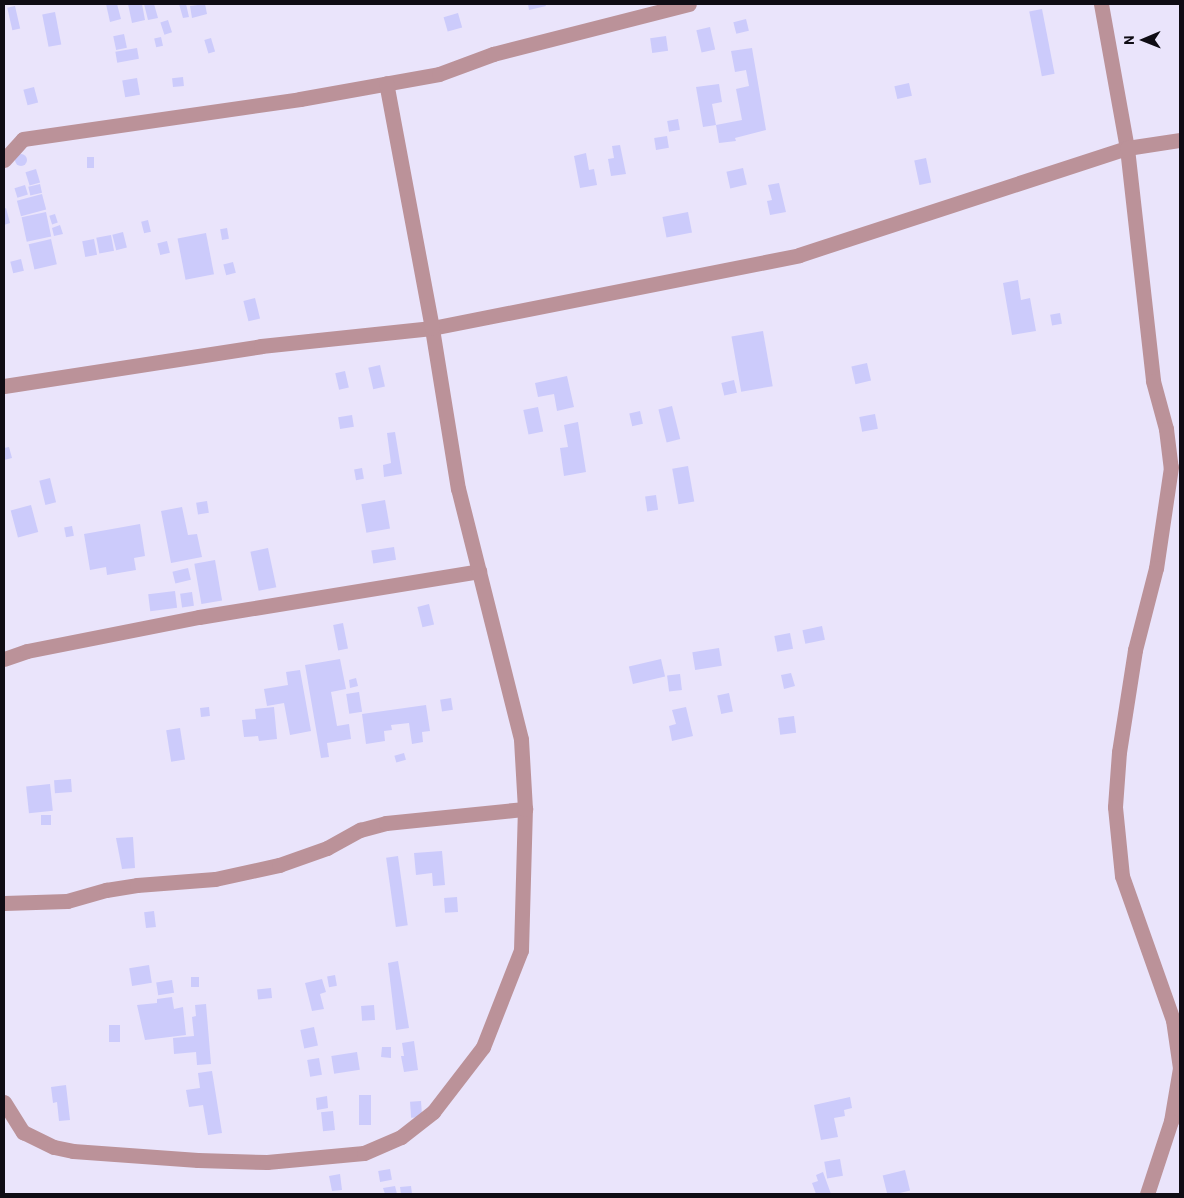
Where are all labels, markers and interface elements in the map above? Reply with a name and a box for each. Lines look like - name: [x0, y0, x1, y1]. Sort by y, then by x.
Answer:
- north arrow: [1119, 15, 1169, 65]
- text: N: [1120, 35, 1137, 45]

